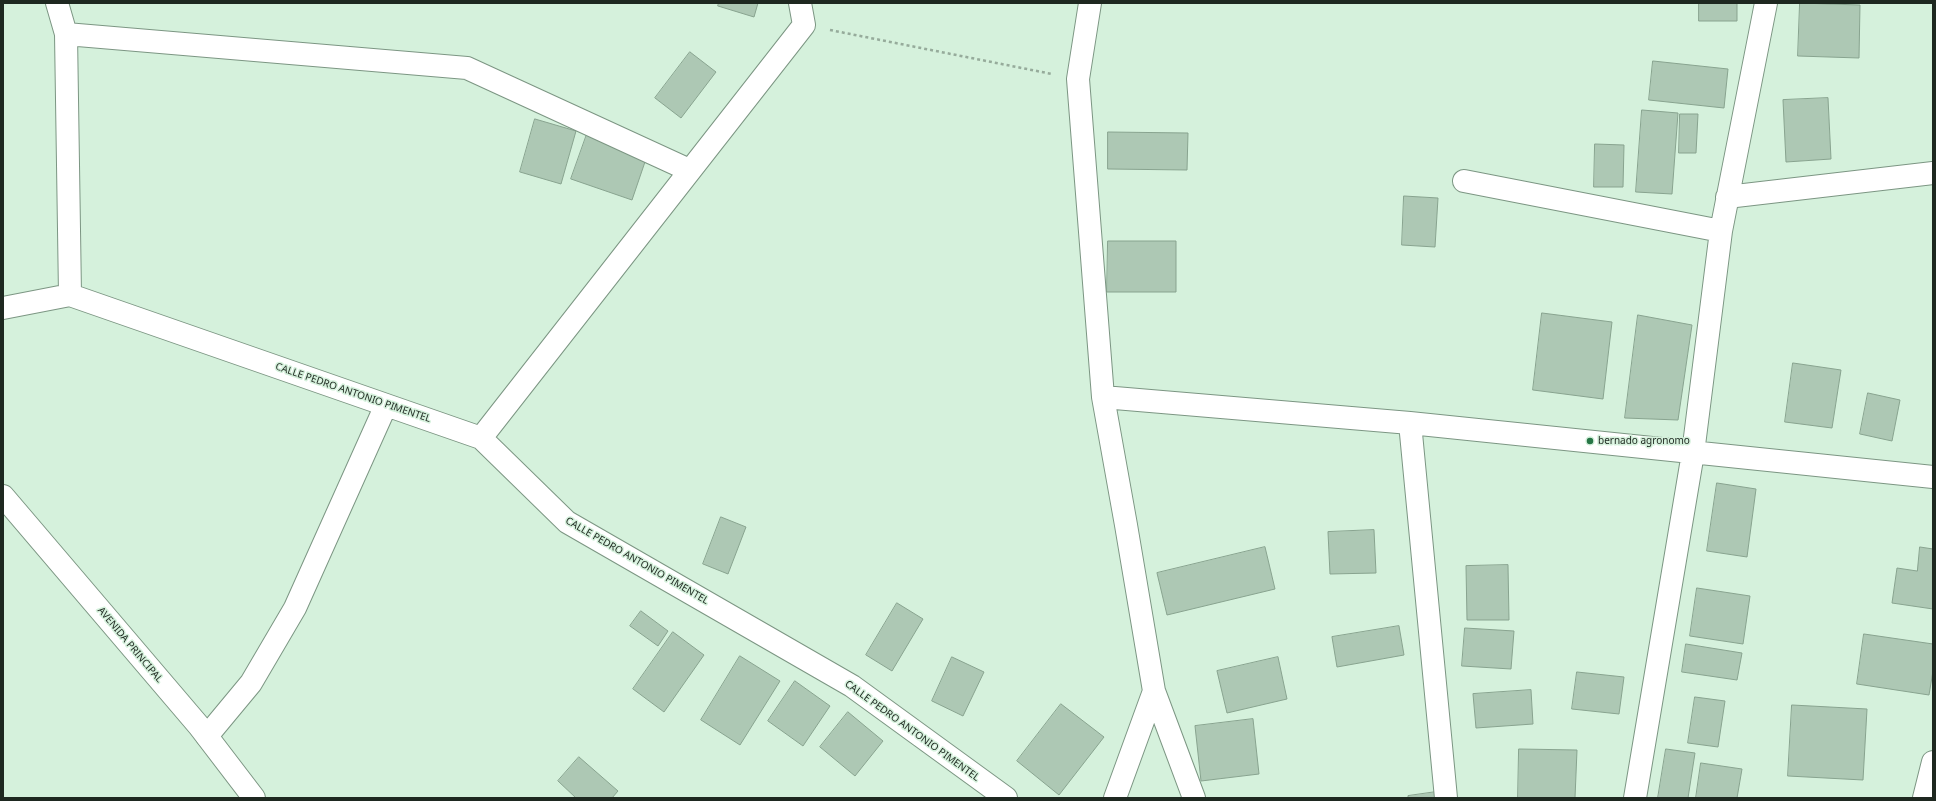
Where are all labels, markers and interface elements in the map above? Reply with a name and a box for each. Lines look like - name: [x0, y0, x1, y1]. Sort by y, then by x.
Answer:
- street label: CALLE PEDRO ANTONIO PIMENTEL: [274, 361, 432, 425]
- place label: bernado agronomo: [1598, 435, 1690, 447]
- marker: bernado agronomo: [1585, 436, 1595, 446]
- street label: CALLE PEDRO ANTONIO PIMENTEL: [563, 515, 711, 607]
- street label: AVENIDA PRINCIPAL: [95, 605, 165, 685]
- street label: CALLE PEDRO ANTONIO PIMENTEL: [842, 678, 982, 784]

